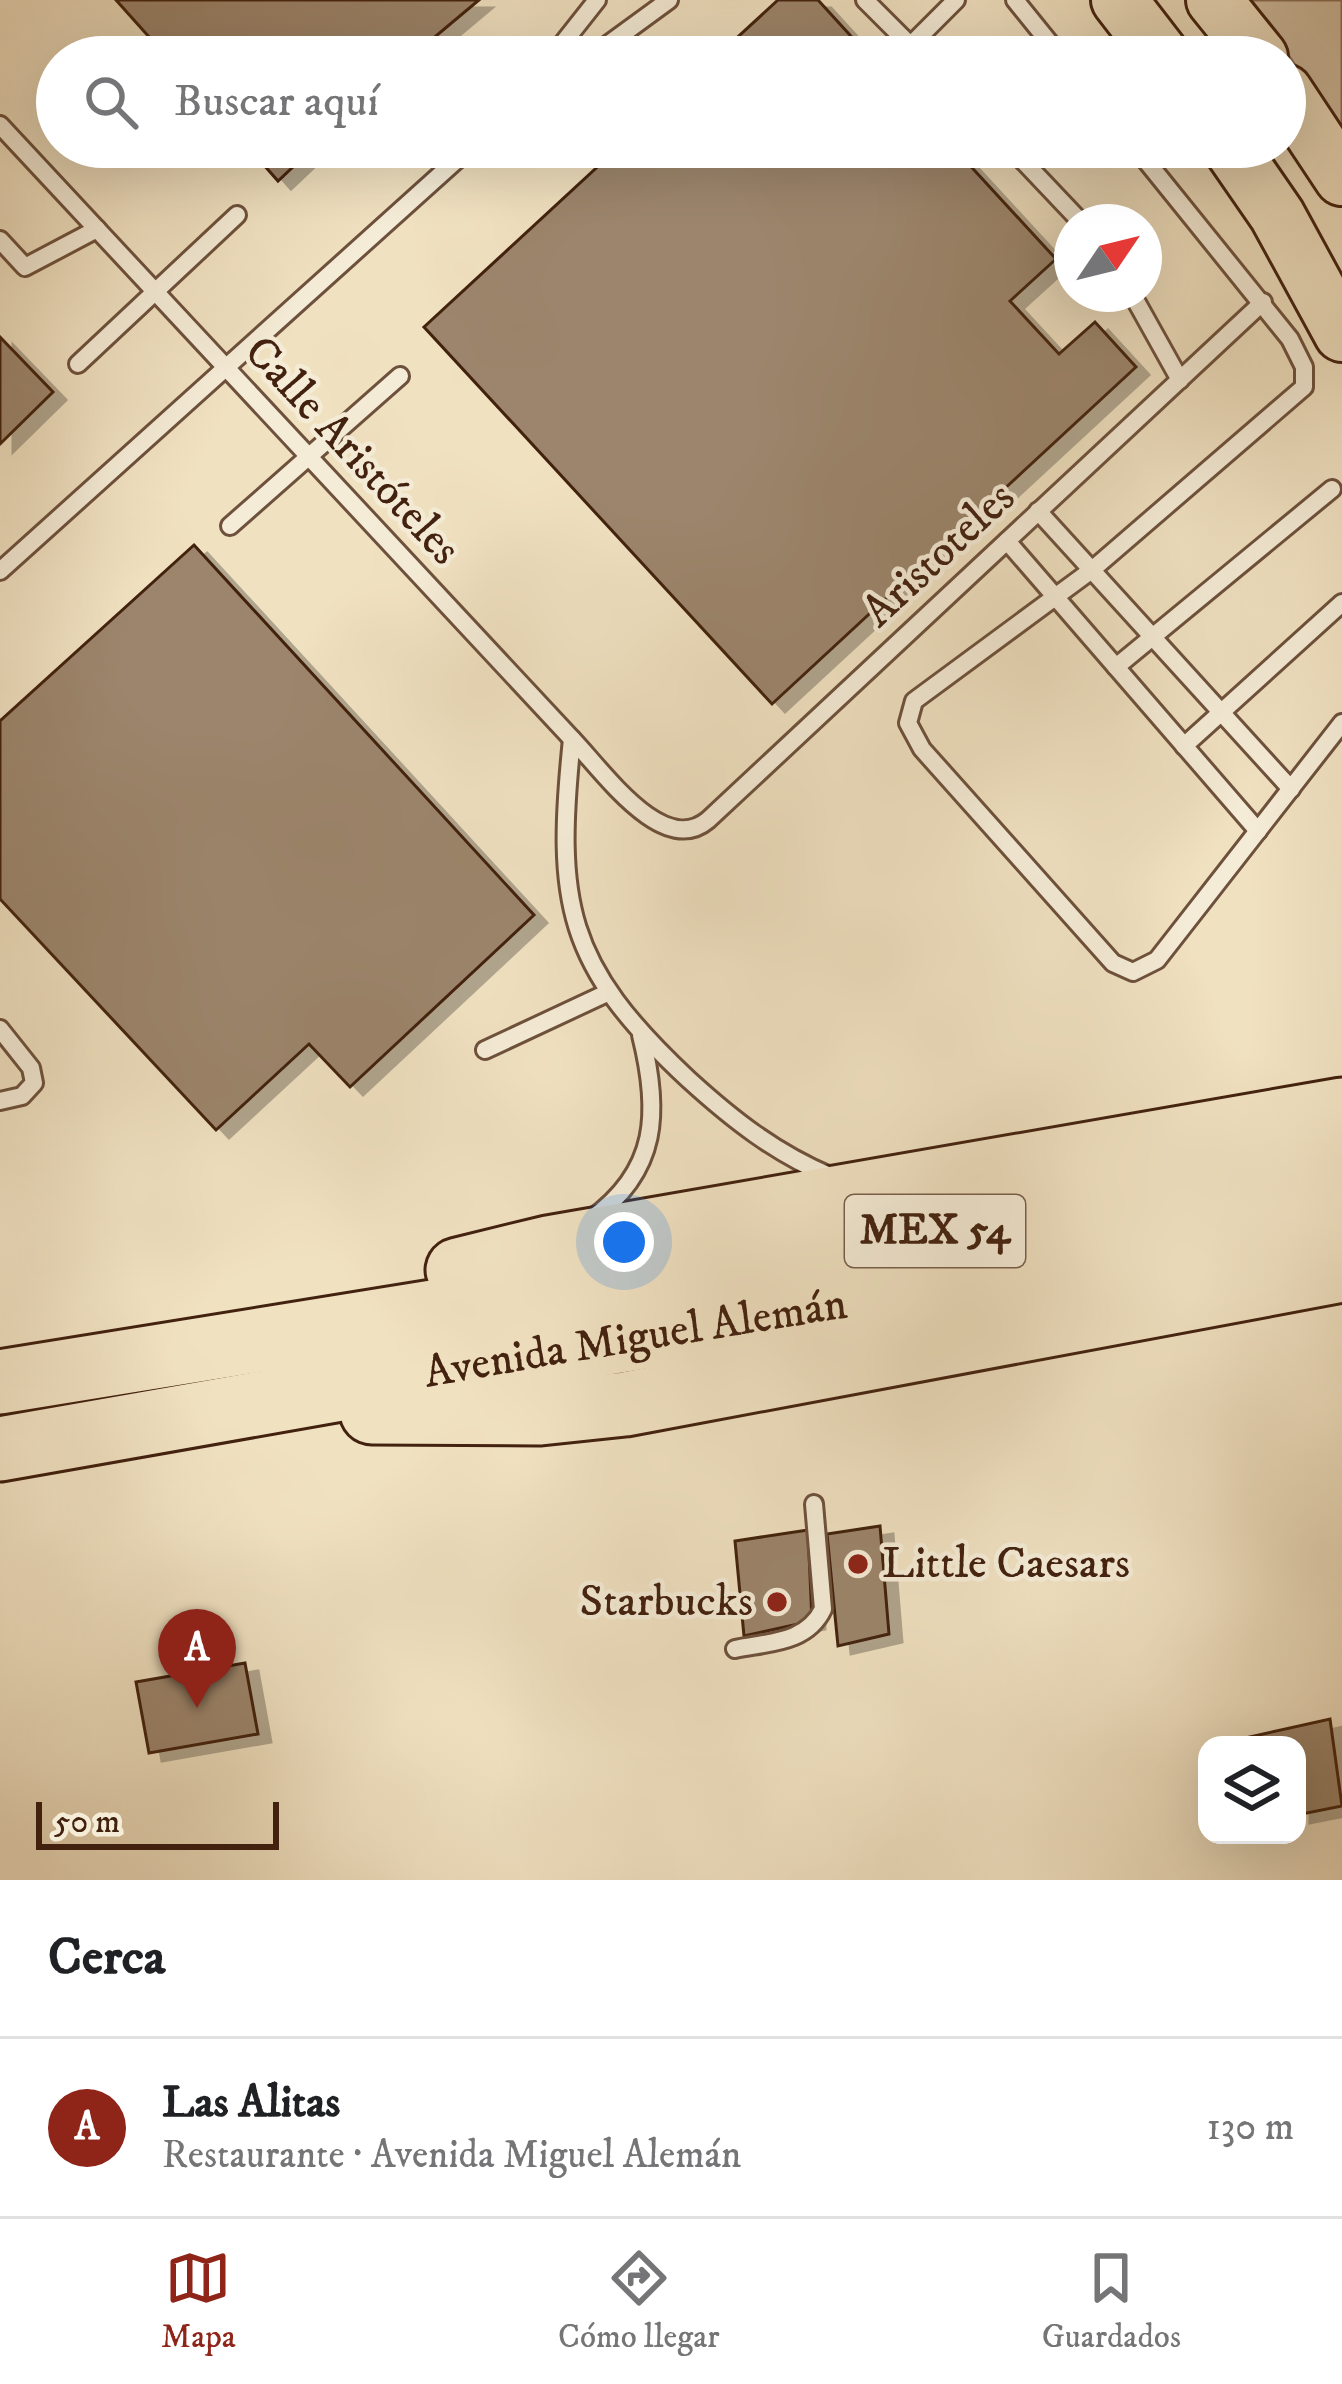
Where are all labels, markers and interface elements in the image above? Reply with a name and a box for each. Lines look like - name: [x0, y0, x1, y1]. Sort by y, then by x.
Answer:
- search box: [36, 36, 1306, 168]
- icon: search: [78, 69, 144, 135]
- text: Buscar aquí: [174, 74, 379, 130]
- north arrow: [1054, 204, 1162, 312]
- street label: Calle Aristóteles: [232, 325, 472, 577]
- street label: Aristoteles: [851, 470, 1027, 640]
- road number: MEX 54: [845, 1195, 1025, 1267]
- your location: [594, 1212, 654, 1272]
- street label: Avenida Miguel Alemán: [420, 1277, 851, 1402]
- place label: Little Caesars: [882, 1536, 1130, 1592]
- marker: Little Caesars: [845, 1551, 871, 1577]
- place label: Starbucks: [580, 1574, 753, 1630]
- marker: Starbucks: [764, 1589, 790, 1615]
- pin: A: [158, 1609, 236, 1708]
- map controls: [1198, 1736, 1306, 1844]
- button: layers: [1198, 1736, 1306, 1844]
- scale bar: [36, 1796, 279, 1849]
- text: 50 m: [54, 1802, 120, 1843]
- text: Cerca: [48, 1926, 165, 1990]
- text: Las Alitas: [162, 2075, 340, 2131]
- text: A: [75, 2103, 99, 2152]
- text: 130 m: [1206, 2103, 1294, 2152]
- text: Restaurante · Avenida Miguel Alemán: [162, 2131, 741, 2180]
- tab: Mapa: [161, 2245, 236, 2358]
- tab: Cómo llegar: [558, 2245, 720, 2358]
- tab: Guardados: [1042, 2245, 1181, 2358]

